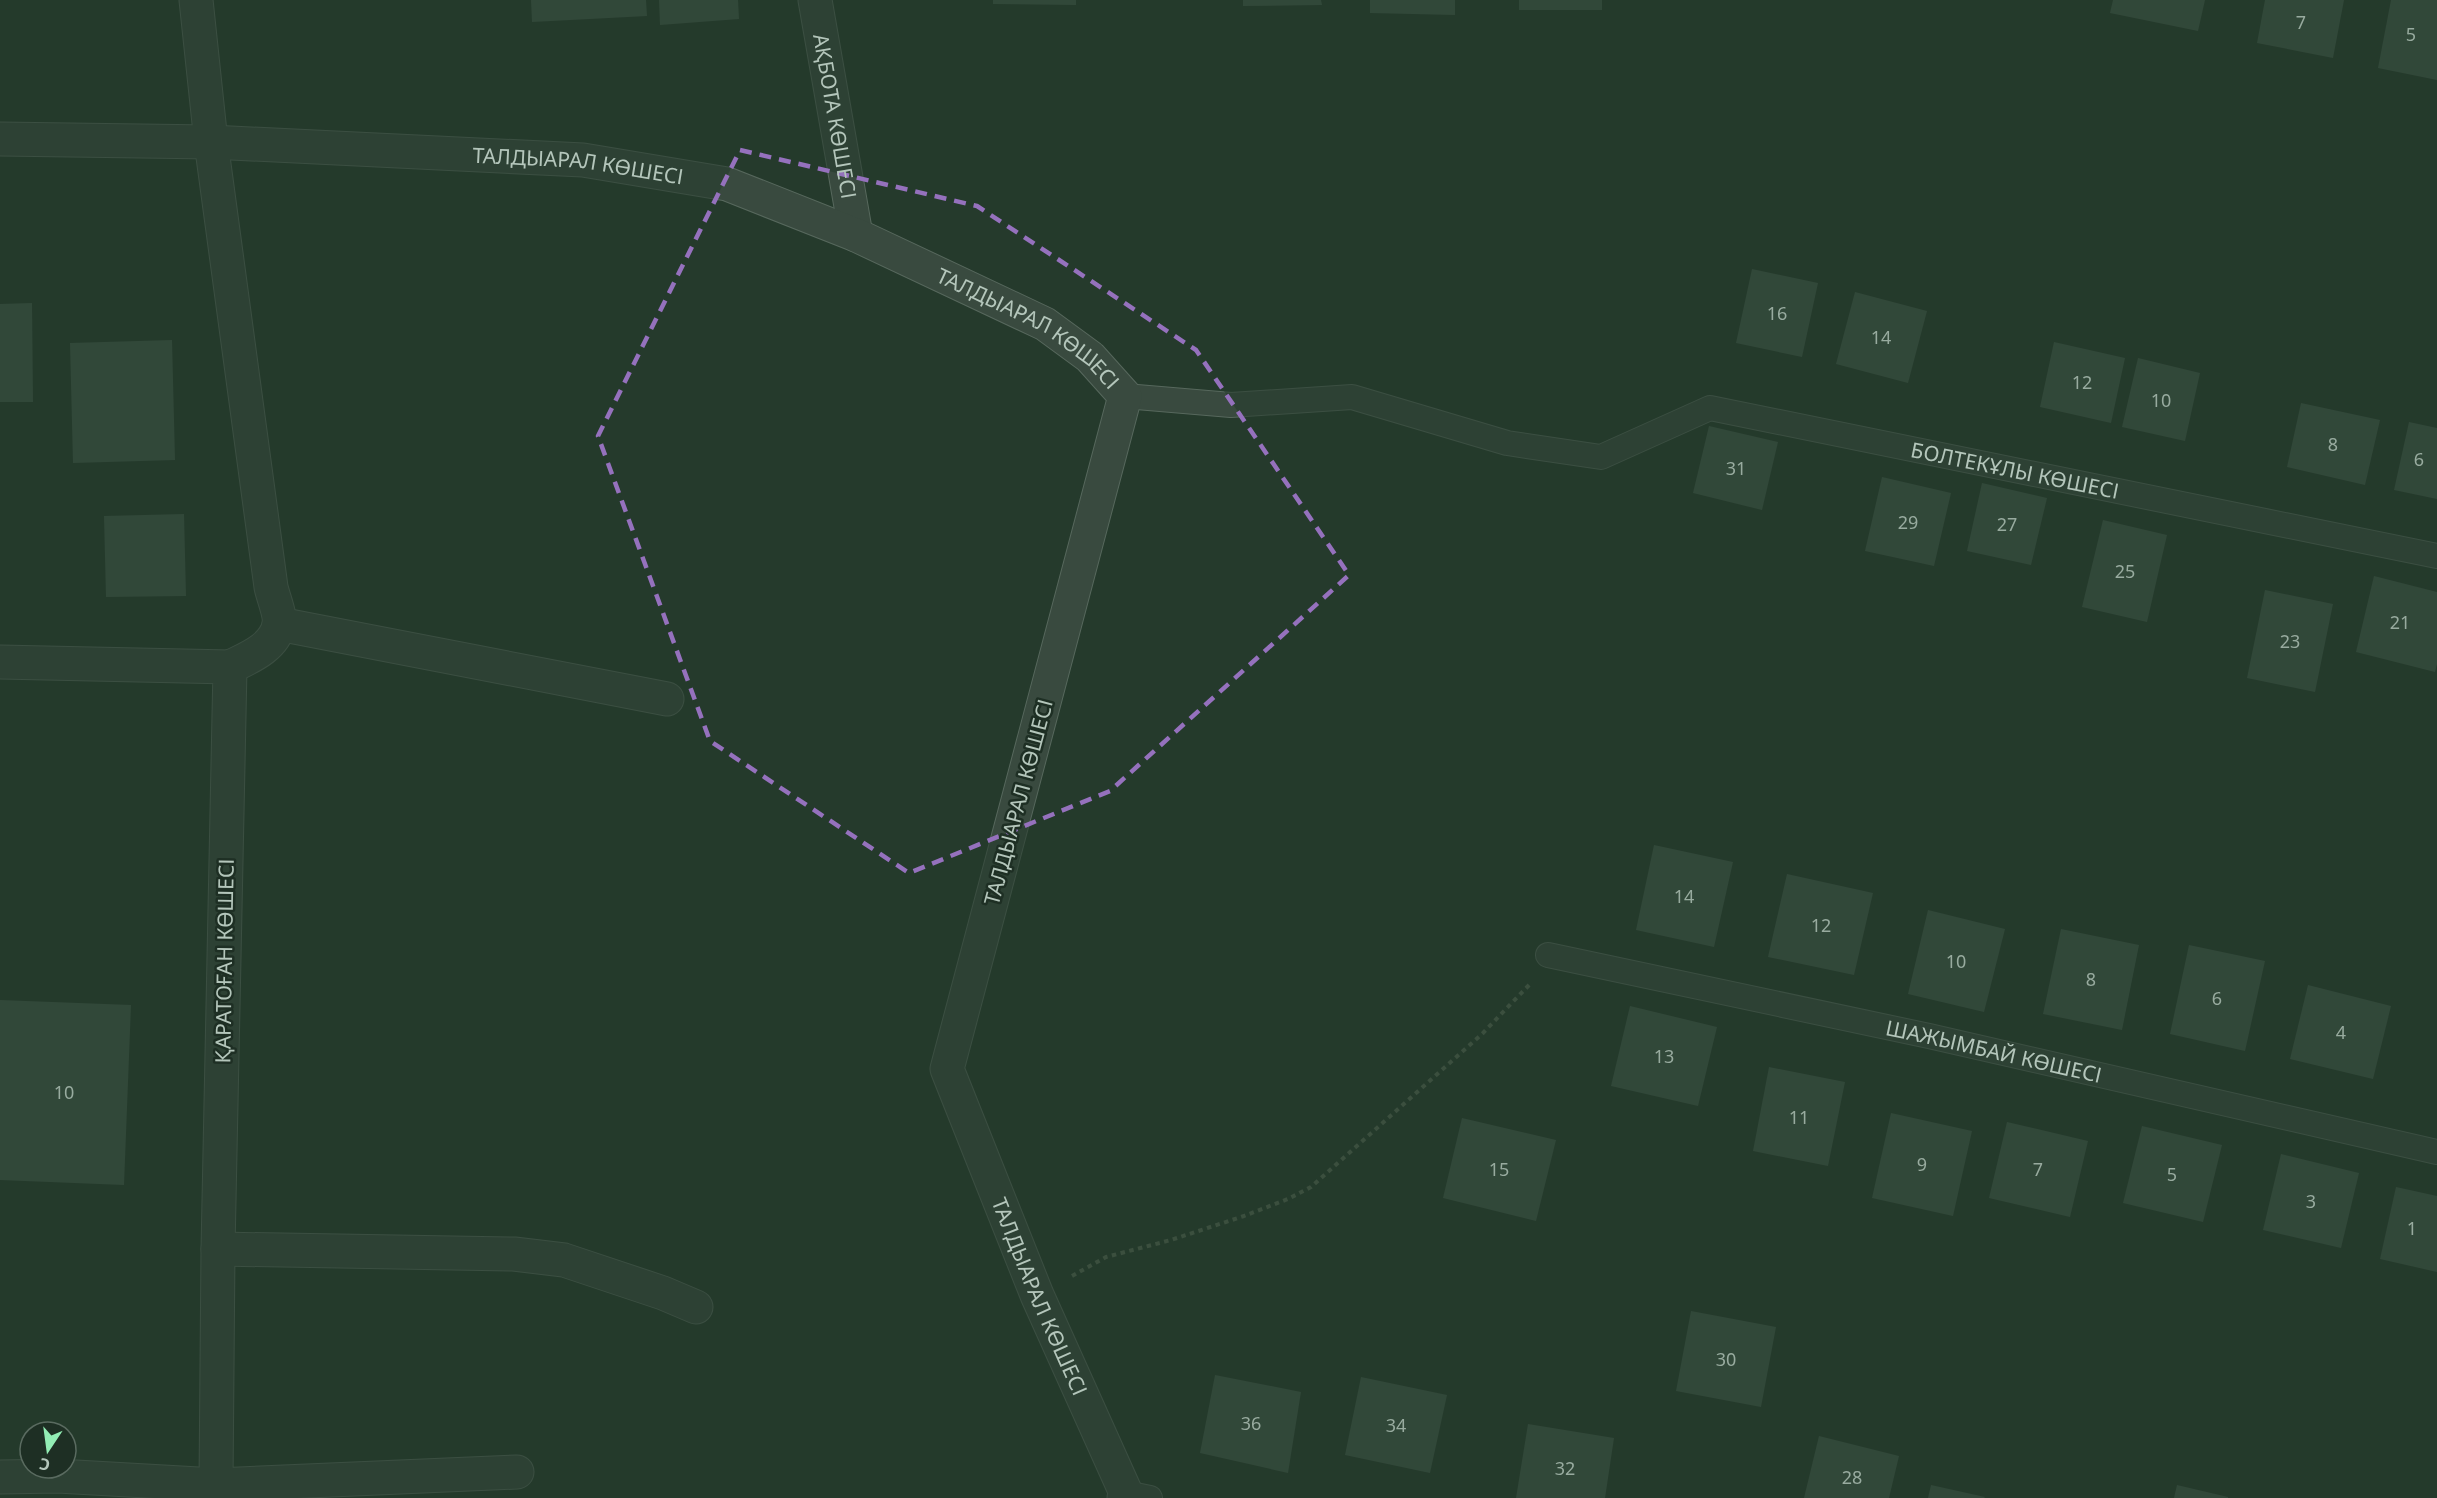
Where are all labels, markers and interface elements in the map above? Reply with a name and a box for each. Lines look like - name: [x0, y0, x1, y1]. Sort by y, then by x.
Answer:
- house number: 7: [2296, 10, 2306, 34]
- house number: 5: [2406, 22, 2416, 46]
- street label: АҚБОТА КӨШЕСІ: [807, 32, 863, 201]
- street label: ТАЛДЫАРАЛ КӨШЕСІ: [472, 141, 686, 191]
- street label: ТАЛДЫАРАЛ КӨШЕСІ: [932, 261, 1126, 395]
- house number: 16: [1767, 301, 1787, 325]
- house number: 14: [1871, 325, 1891, 349]
- house number: 12: [2072, 370, 2092, 394]
- house number: 10: [2151, 388, 2171, 412]
- house number: 8: [2328, 432, 2338, 456]
- street label: БОЛТЕКҰЛЫ КӨШЕСІ: [1908, 435, 2121, 505]
- house number: 6: [2414, 447, 2424, 471]
- house number: 31: [1726, 456, 1746, 480]
- house number: 29: [1898, 510, 1918, 534]
- house number: 27: [1997, 512, 2017, 536]
- house number: 25: [2115, 559, 2135, 583]
- house number: 21: [2390, 610, 2410, 634]
- house number: 23: [2280, 629, 2300, 653]
- street label: ТАЛДЫАРАЛ КӨШЕСІ: [977, 696, 1059, 908]
- street label: ҚАРАТОҒАН КӨШЕСІ: [208, 858, 240, 1064]
- house number: 14: [1674, 884, 1694, 908]
- house number: 12: [1811, 913, 1831, 937]
- house number: 10: [1946, 949, 1966, 973]
- house number: 8: [2086, 967, 2096, 991]
- house number: 6: [2212, 986, 2222, 1010]
- street label: ШАЖЫМБАЙ КӨШЕСІ: [1883, 1013, 2105, 1089]
- house number: 4: [2336, 1020, 2346, 1044]
- house number: 13: [1654, 1044, 1674, 1068]
- house number: 10: [54, 1080, 74, 1104]
- house number: 11: [1789, 1105, 1809, 1129]
- house number: 9: [1917, 1152, 1927, 1176]
- house number: 15: [1489, 1157, 1509, 1181]
- house number: 7: [2033, 1157, 2043, 1181]
- house number: 5: [2167, 1162, 2177, 1186]
- house number: 3: [2306, 1189, 2316, 1213]
- street label: ТАЛДЫАРАЛ КӨШЕСІ: [986, 1193, 1094, 1400]
- house number: 1: [2407, 1216, 2417, 1240]
- house number: 30: [1716, 1347, 1736, 1371]
- house number: 36: [1241, 1411, 1261, 1435]
- house number: 34: [1386, 1413, 1406, 1437]
- north arrow: [18, 1420, 78, 1480]
- text: С: [37, 1453, 52, 1476]
- house number: 32: [1555, 1456, 1575, 1480]
- house number: 28: [1842, 1465, 1862, 1489]

